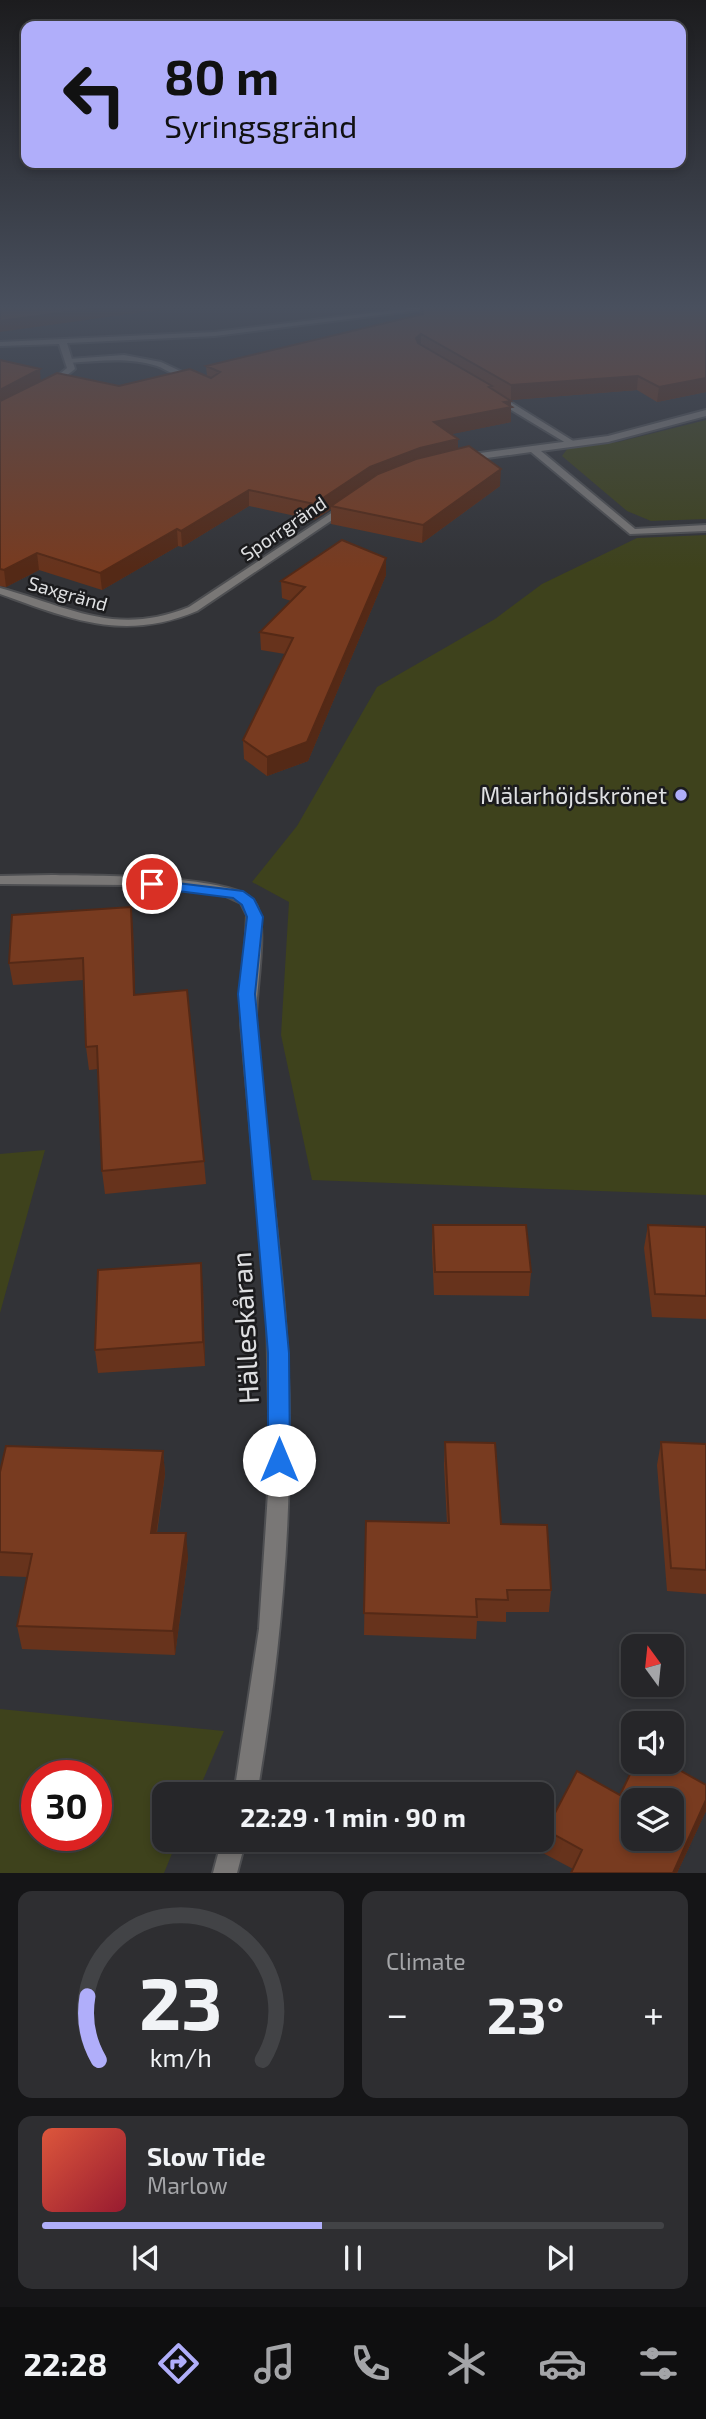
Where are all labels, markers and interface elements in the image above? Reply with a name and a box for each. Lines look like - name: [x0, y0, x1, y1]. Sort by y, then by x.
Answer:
- text: 80 m: [164, 46, 279, 105]
- icon: left: [49, 49, 140, 140]
- text: Syringsgränd: [164, 106, 357, 144]
- street label: Sporrgränd: [236, 491, 330, 565]
- street label: Saxgränd: [26, 571, 110, 615]
- place label: Mälarhöjdskrönet: [480, 781, 667, 809]
- marker: Mälarhöjdskrönet: [673, 787, 689, 803]
- pin: [122, 854, 182, 914]
- icon: arrive: [133, 865, 171, 903]
- street label: Hälleskåran: [223, 1251, 265, 1405]
- position arrow: [242, 1423, 316, 1497]
- north arrow: [621, 1634, 684, 1698]
- map controls: [621, 1634, 684, 1851]
- button: sound: [621, 1711, 684, 1774]
- speed limit sign: 30: [21, 1760, 112, 1851]
- button: layers: [621, 1788, 684, 1851]
- text: 22:29 · 1 min · 90 m: [240, 1801, 466, 1832]
- text: Climate: [386, 1947, 466, 1975]
- text: 23: [139, 1958, 223, 2046]
- text: 23°: [487, 1982, 564, 2044]
- text: −: [386, 1990, 408, 2036]
- text: +: [643, 1990, 664, 2036]
- text: km/h: [150, 2042, 212, 2072]
- text: Slow Tide: [147, 2140, 266, 2171]
- text: Marlow: [147, 2171, 228, 2199]
- icon: previous: [127, 2239, 165, 2277]
- icon: pause: [334, 2239, 372, 2277]
- icon: next: [541, 2239, 579, 2277]
- icon: directions: [154, 2339, 203, 2388]
- icon: music: [250, 2339, 299, 2388]
- icon: phone: [346, 2339, 395, 2388]
- icon: climate: [442, 2339, 491, 2388]
- icon: car: [538, 2339, 587, 2388]
- icon: filters: [634, 2339, 683, 2388]
- text: 22:28: [23, 2344, 107, 2382]

